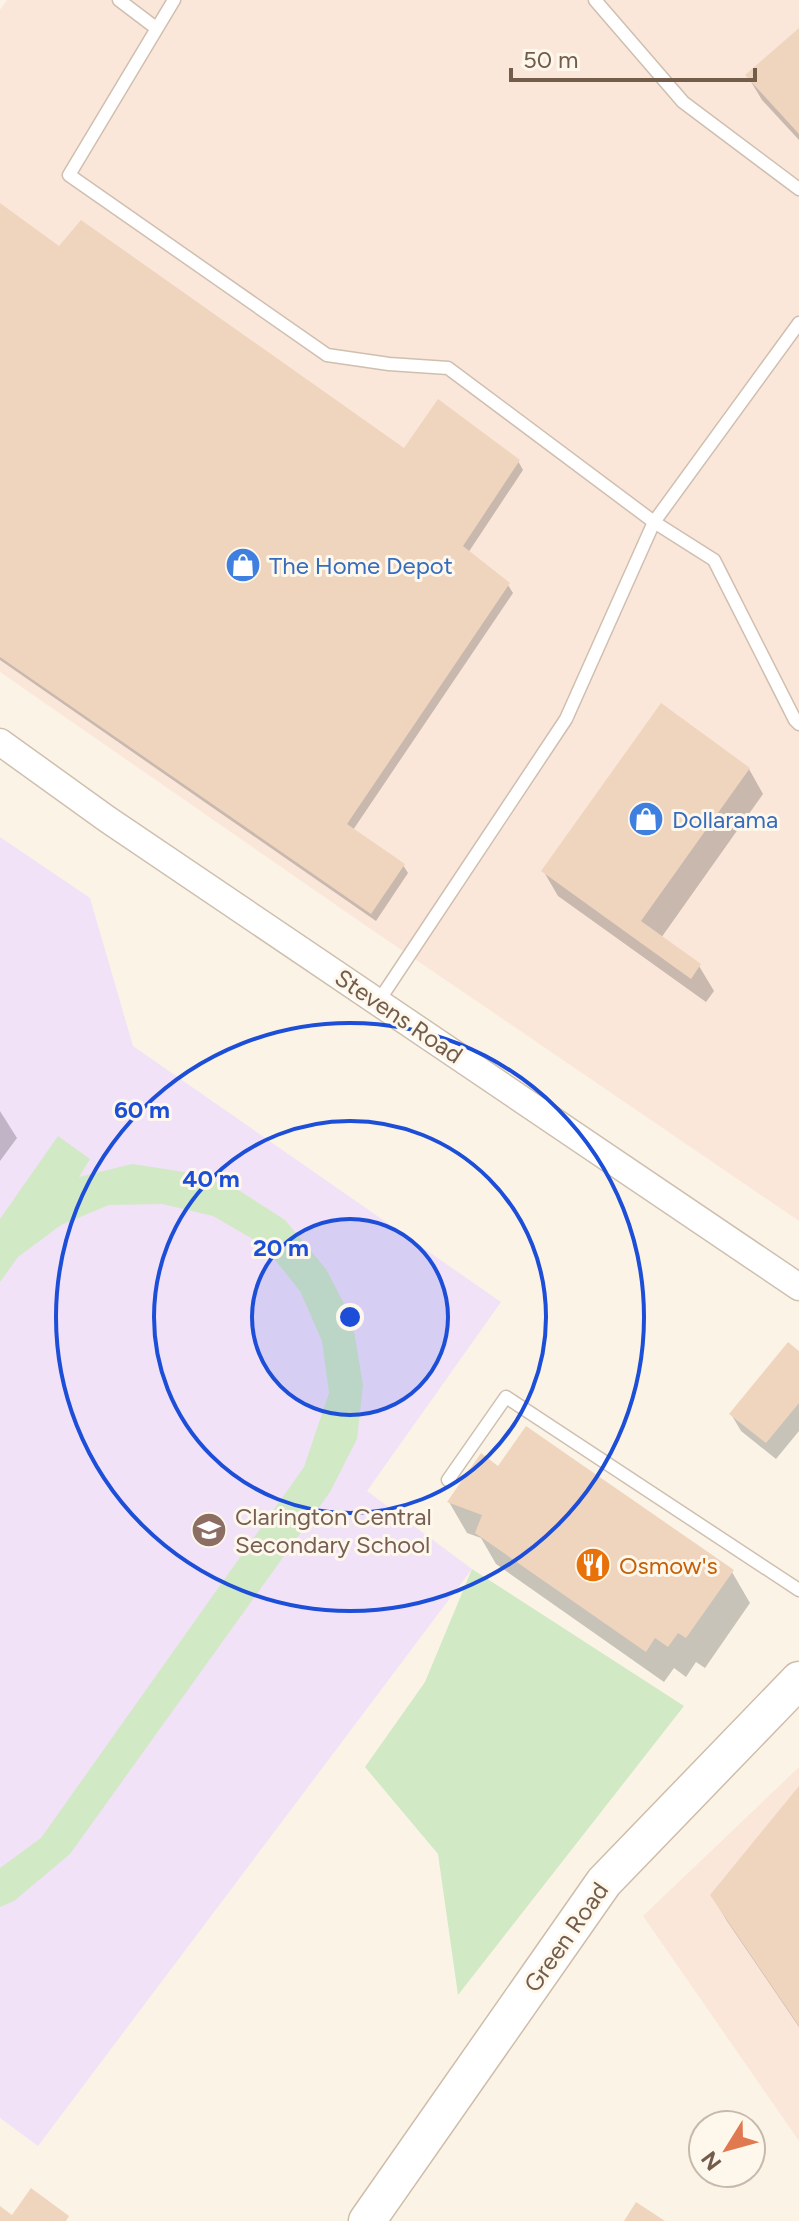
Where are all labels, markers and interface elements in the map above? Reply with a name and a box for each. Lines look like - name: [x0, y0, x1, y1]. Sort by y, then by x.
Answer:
- scale bar: [511, 32, 755, 82]
- text: 50 m: [523, 45, 579, 74]
- shop icon: The Home Depot: [224, 546, 262, 584]
- place label: The Home Depot: [269, 551, 453, 580]
- shop icon: Dollarama: [627, 800, 665, 838]
- place label: Dollarama: [672, 805, 778, 834]
- street label: Stevens Road: [330, 963, 468, 1069]
- text: 60 m: [114, 1095, 170, 1124]
- text: 40 m: [182, 1164, 240, 1193]
- text: 20 m: [253, 1233, 309, 1262]
- centre of rings: [336, 1303, 364, 1331]
- place label: Clarington Central Secondary School: [235, 1502, 432, 1559]
- school or university icon: Clarington Central Secondary School: [190, 1511, 228, 1549]
- restaurant icon: Osmow's: [574, 1546, 612, 1584]
- place label: Osmow's: [619, 1551, 718, 1580]
- street label: Green Road: [518, 1877, 614, 1997]
- north arrow: [687, 2109, 767, 2189]
- text: N: [696, 2146, 727, 2176]

